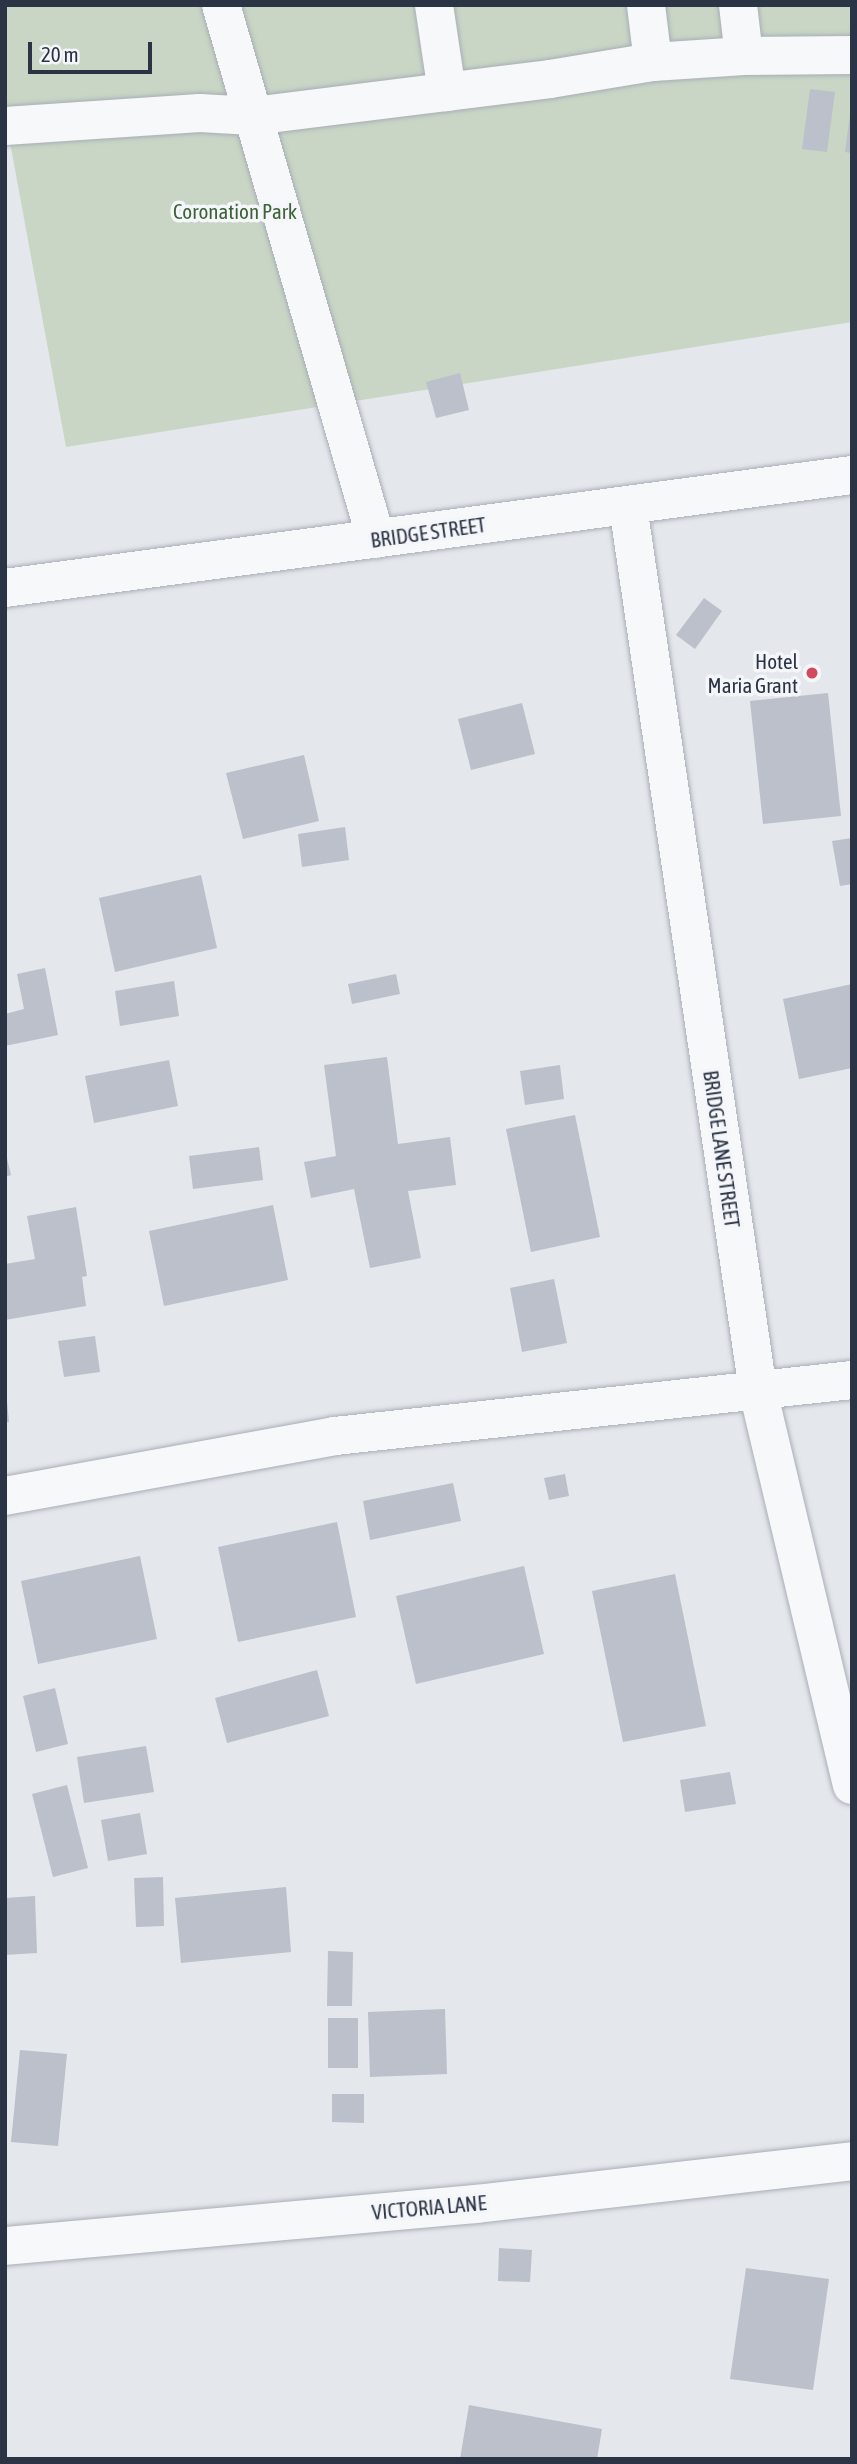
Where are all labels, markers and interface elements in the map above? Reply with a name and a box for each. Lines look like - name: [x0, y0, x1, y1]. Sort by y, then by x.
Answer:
- scale bar: [32, 28, 156, 72]
- text: 20 m: [41, 42, 79, 66]
- park label: Coronation Park: [173, 198, 297, 224]
- street label: BRIDGE STREET: [369, 511, 487, 553]
- place label: Hotel Maria Grant: [708, 648, 798, 698]
- marker: Hotel Maria Grant: [804, 665, 820, 681]
- street label: BRIDGE LANE STREET: [698, 1069, 746, 1229]
- street label: VICTORIA LANE: [371, 2189, 487, 2225]

